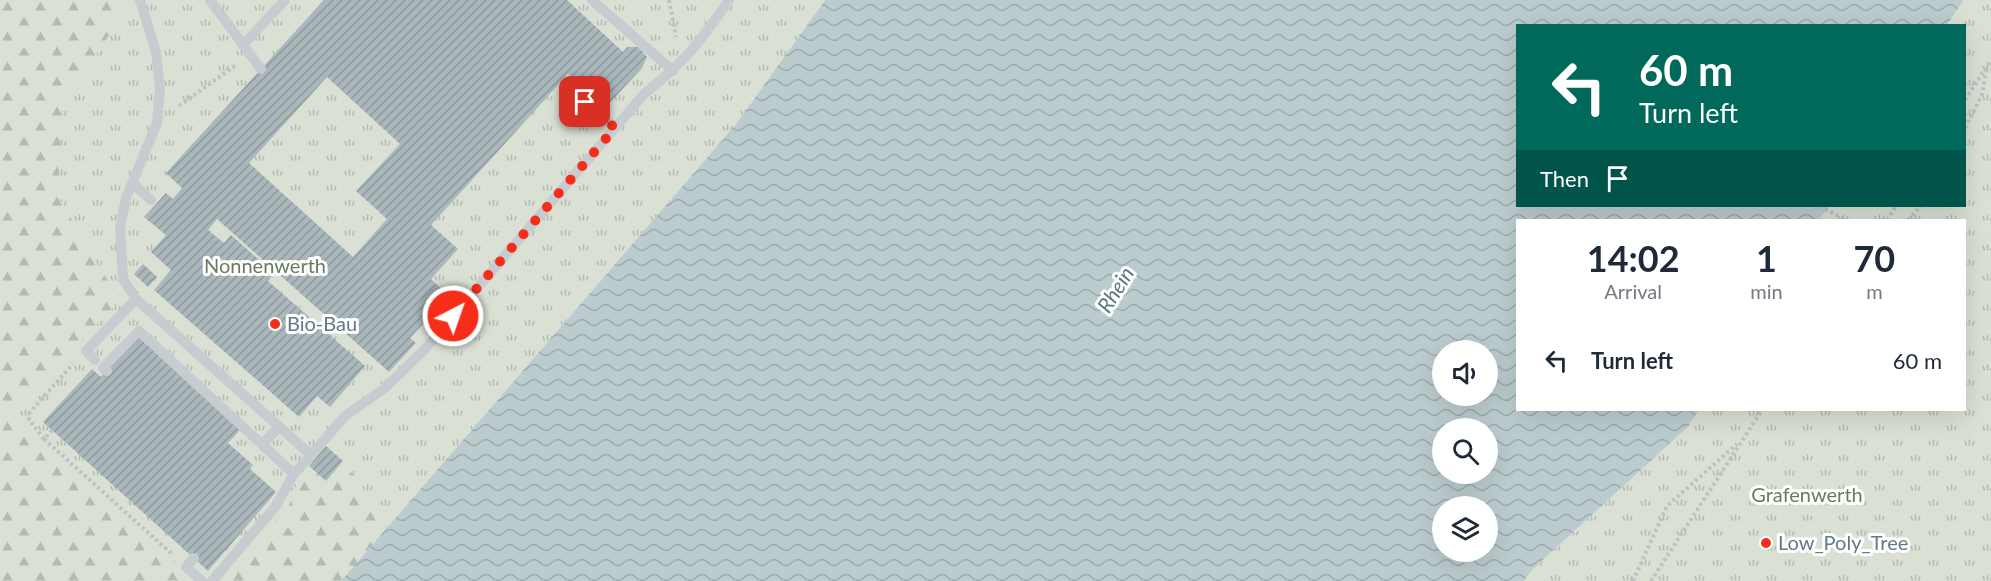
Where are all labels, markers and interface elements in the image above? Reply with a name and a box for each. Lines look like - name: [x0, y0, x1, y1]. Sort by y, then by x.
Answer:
- text: 60 m: [1639, 45, 1733, 95]
- icon: left: [1540, 48, 1618, 126]
- pin: [559, 76, 610, 127]
- icon: arrive: [568, 85, 601, 118]
- text: Turn left: [1639, 96, 1738, 129]
- icon: arrive: [1601, 162, 1634, 195]
- text: Then: [1540, 165, 1589, 192]
- text: 14:02: [1587, 236, 1680, 280]
- text: 1: [1756, 236, 1777, 280]
- text: 70: [1853, 236, 1895, 280]
- park label: Nonnenwerth: [204, 253, 326, 277]
- water label: Rhein: [1091, 262, 1138, 317]
- text: Arrival: [1604, 279, 1662, 303]
- text: min: [1750, 279, 1783, 303]
- text: m: [1866, 279, 1883, 303]
- position arrow: [421, 284, 485, 348]
- place label: Bio-Bau: [287, 311, 357, 335]
- marker: Bio-Bau: [268, 317, 282, 331]
- map controls: [1432, 340, 1498, 562]
- button: sound: [1432, 340, 1498, 406]
- icon: left: [1540, 344, 1573, 377]
- text: Turn left: [1591, 347, 1673, 374]
- text: 60 m: [1893, 347, 1942, 374]
- button: search: [1432, 418, 1498, 484]
- park label: Grafenwerth: [1751, 482, 1863, 506]
- button: layers: [1432, 496, 1498, 562]
- place label: Low_Poly_Tree: [1778, 530, 1908, 554]
- marker: Low_Poly_Tree: [1759, 536, 1773, 550]

